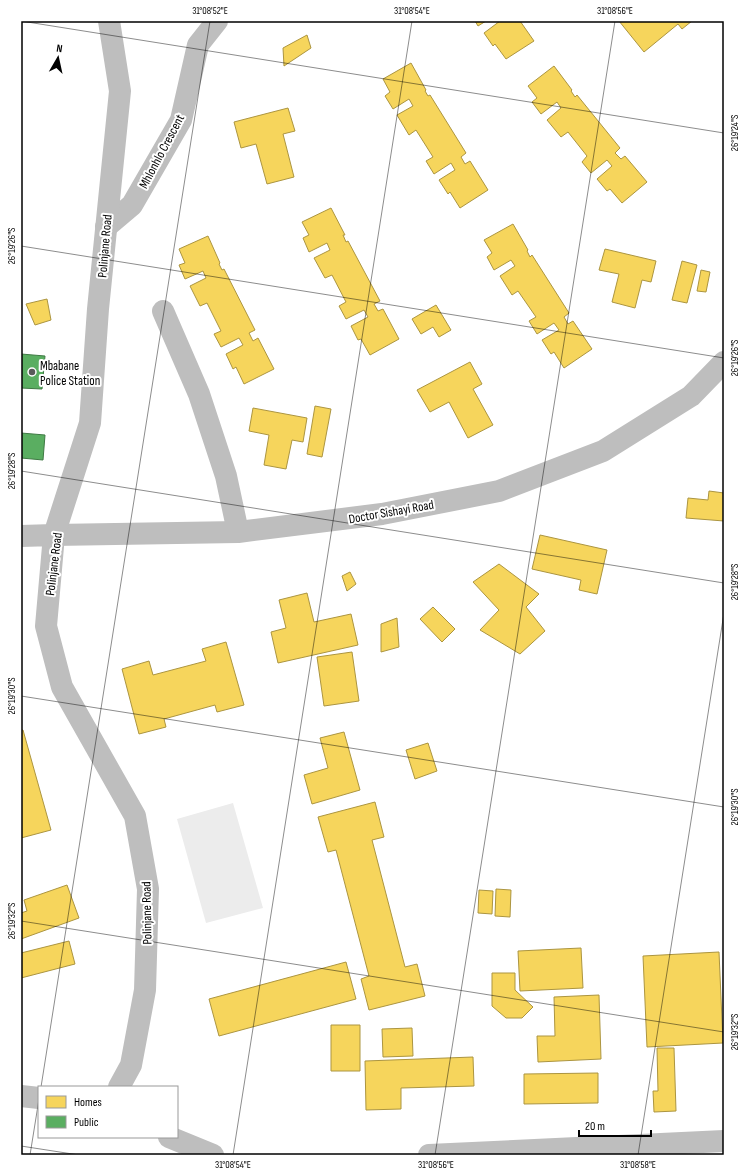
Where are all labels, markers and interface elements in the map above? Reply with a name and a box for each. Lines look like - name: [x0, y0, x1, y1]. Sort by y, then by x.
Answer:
- text: 31°08'52"E: [192, 5, 228, 17]
- text: 31°08'54"E: [394, 5, 430, 17]
- text: 31°08'56"E: [597, 5, 633, 17]
- north arrow: [38, 38, 78, 78]
- text: N: [56, 42, 64, 56]
- street label: Mhlonhlo Crescent: [136, 112, 188, 191]
- text: 26°19'24"S: [729, 115, 741, 151]
- street label: Polinjane Road: [94, 214, 116, 278]
- text: 26°19'26"S: [6, 228, 18, 264]
- text: 26°19'26"S: [729, 340, 741, 376]
- place label: Mbabane Police Station: [40, 358, 100, 389]
- marker: Mbabane Police Station: [27, 367, 37, 377]
- text: 26°19'28"S: [6, 453, 18, 489]
- street label: Doctor Sishayi Road: [347, 497, 435, 527]
- street label: Polinjane Road: [42, 532, 66, 597]
- text: 26°19'28"S: [729, 564, 741, 600]
- text: 26°19'30"S: [6, 678, 18, 714]
- text: 26°19'30"S: [729, 789, 741, 825]
- street label: Polinjane Road: [138, 881, 156, 945]
- text: 26°19'32"S: [6, 903, 18, 939]
- text: 26°19'32"S: [729, 1014, 741, 1050]
- legend: [38, 1086, 178, 1138]
- text: Homes: [74, 1095, 102, 1110]
- scale bar: [579, 1112, 651, 1138]
- text: Public: [74, 1115, 99, 1130]
- text: 20 m: [585, 1119, 605, 1134]
- text: 31°08'54"E: [215, 1159, 251, 1171]
- text: 31°08'56"E: [418, 1159, 454, 1171]
- text: 31°08'58"E: [620, 1159, 656, 1171]

